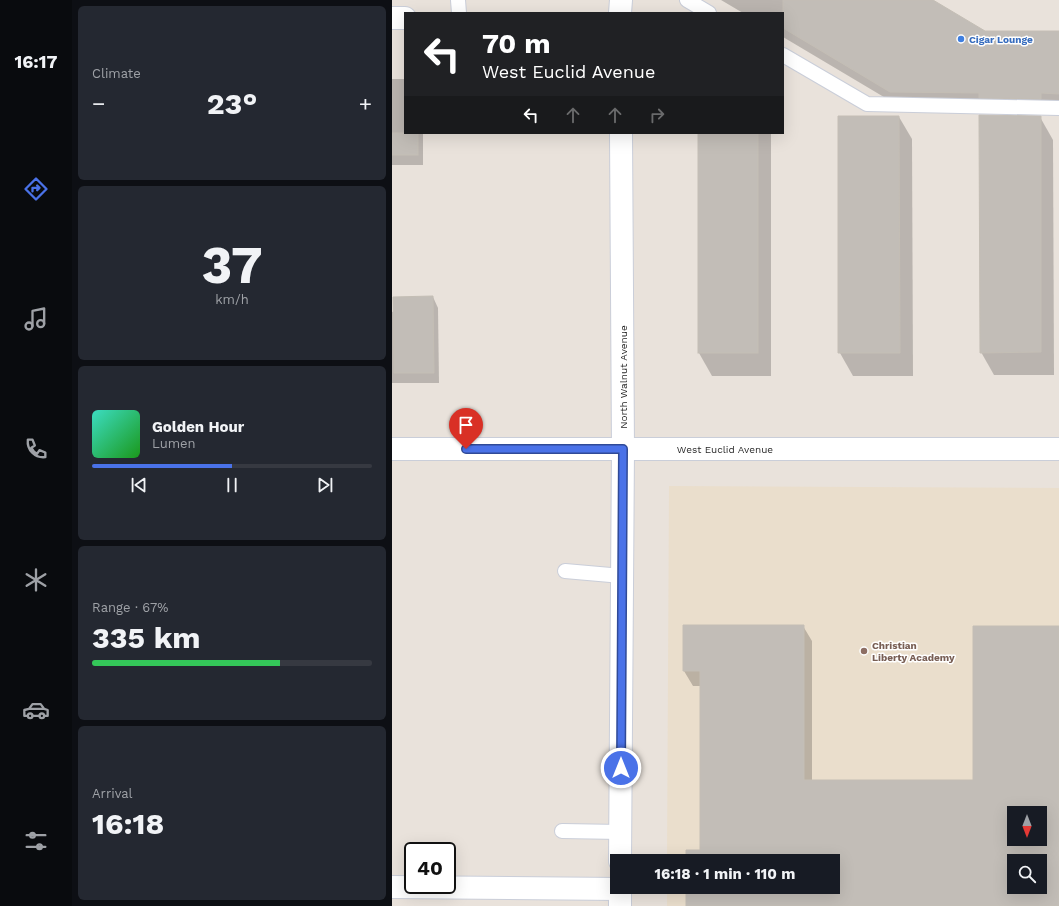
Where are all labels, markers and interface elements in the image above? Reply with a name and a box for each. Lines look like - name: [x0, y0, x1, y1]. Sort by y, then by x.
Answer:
- text: 70 m: [482, 27, 551, 60]
- icon: left: [416, 28, 468, 80]
- marker: Cigar Lounge: [956, 34, 966, 44]
- place label: Cigar Lounge: [969, 34, 1033, 45]
- text: 16:17: [15, 51, 57, 72]
- text: West Euclid Avenue: [482, 61, 655, 82]
- text: Climate: [92, 66, 141, 81]
- text: 23°: [207, 86, 257, 121]
- text: −: [92, 91, 105, 116]
- text: +: [359, 91, 372, 116]
- icon: left: [520, 104, 542, 126]
- icon: ahead: [562, 104, 584, 126]
- icon: ahead: [604, 104, 626, 126]
- icon: right: [646, 104, 668, 126]
- icon: directions: [22, 175, 50, 203]
- text: 37: [202, 235, 263, 296]
- text: km/h: [215, 292, 249, 307]
- icon: music: [22, 305, 50, 333]
- street label: North Walnut Avenue: [618, 325, 629, 429]
- pin: [449, 408, 483, 449]
- icon: arrive: [455, 414, 477, 436]
- text: Golden Hour: [152, 418, 244, 436]
- icon: phone: [22, 435, 50, 463]
- text: Lumen: [152, 436, 196, 451]
- street label: West Euclid Avenue: [677, 444, 773, 455]
- icon: previous: [128, 474, 150, 496]
- icon: pause: [221, 474, 243, 496]
- icon: next: [314, 474, 336, 496]
- icon: climate: [22, 566, 50, 594]
- text: Range · 67%: [92, 600, 168, 615]
- text: 335 km: [92, 620, 201, 655]
- place label: Christian Liberty Academy: [872, 640, 955, 663]
- marker: Christian Liberty Academy: [859, 646, 869, 656]
- icon: car: [22, 696, 50, 724]
- position arrow: [600, 747, 642, 789]
- text: Arrival: [92, 786, 133, 801]
- text: 16:18: [92, 806, 164, 841]
- north arrow: [1007, 806, 1047, 846]
- map controls: [1007, 806, 1047, 894]
- icon: filters: [22, 827, 50, 855]
- speed limit sign: 40: [404, 842, 456, 894]
- button: search: [1007, 854, 1047, 894]
- text: 16:18 · 1 min · 110 m: [655, 865, 795, 883]

